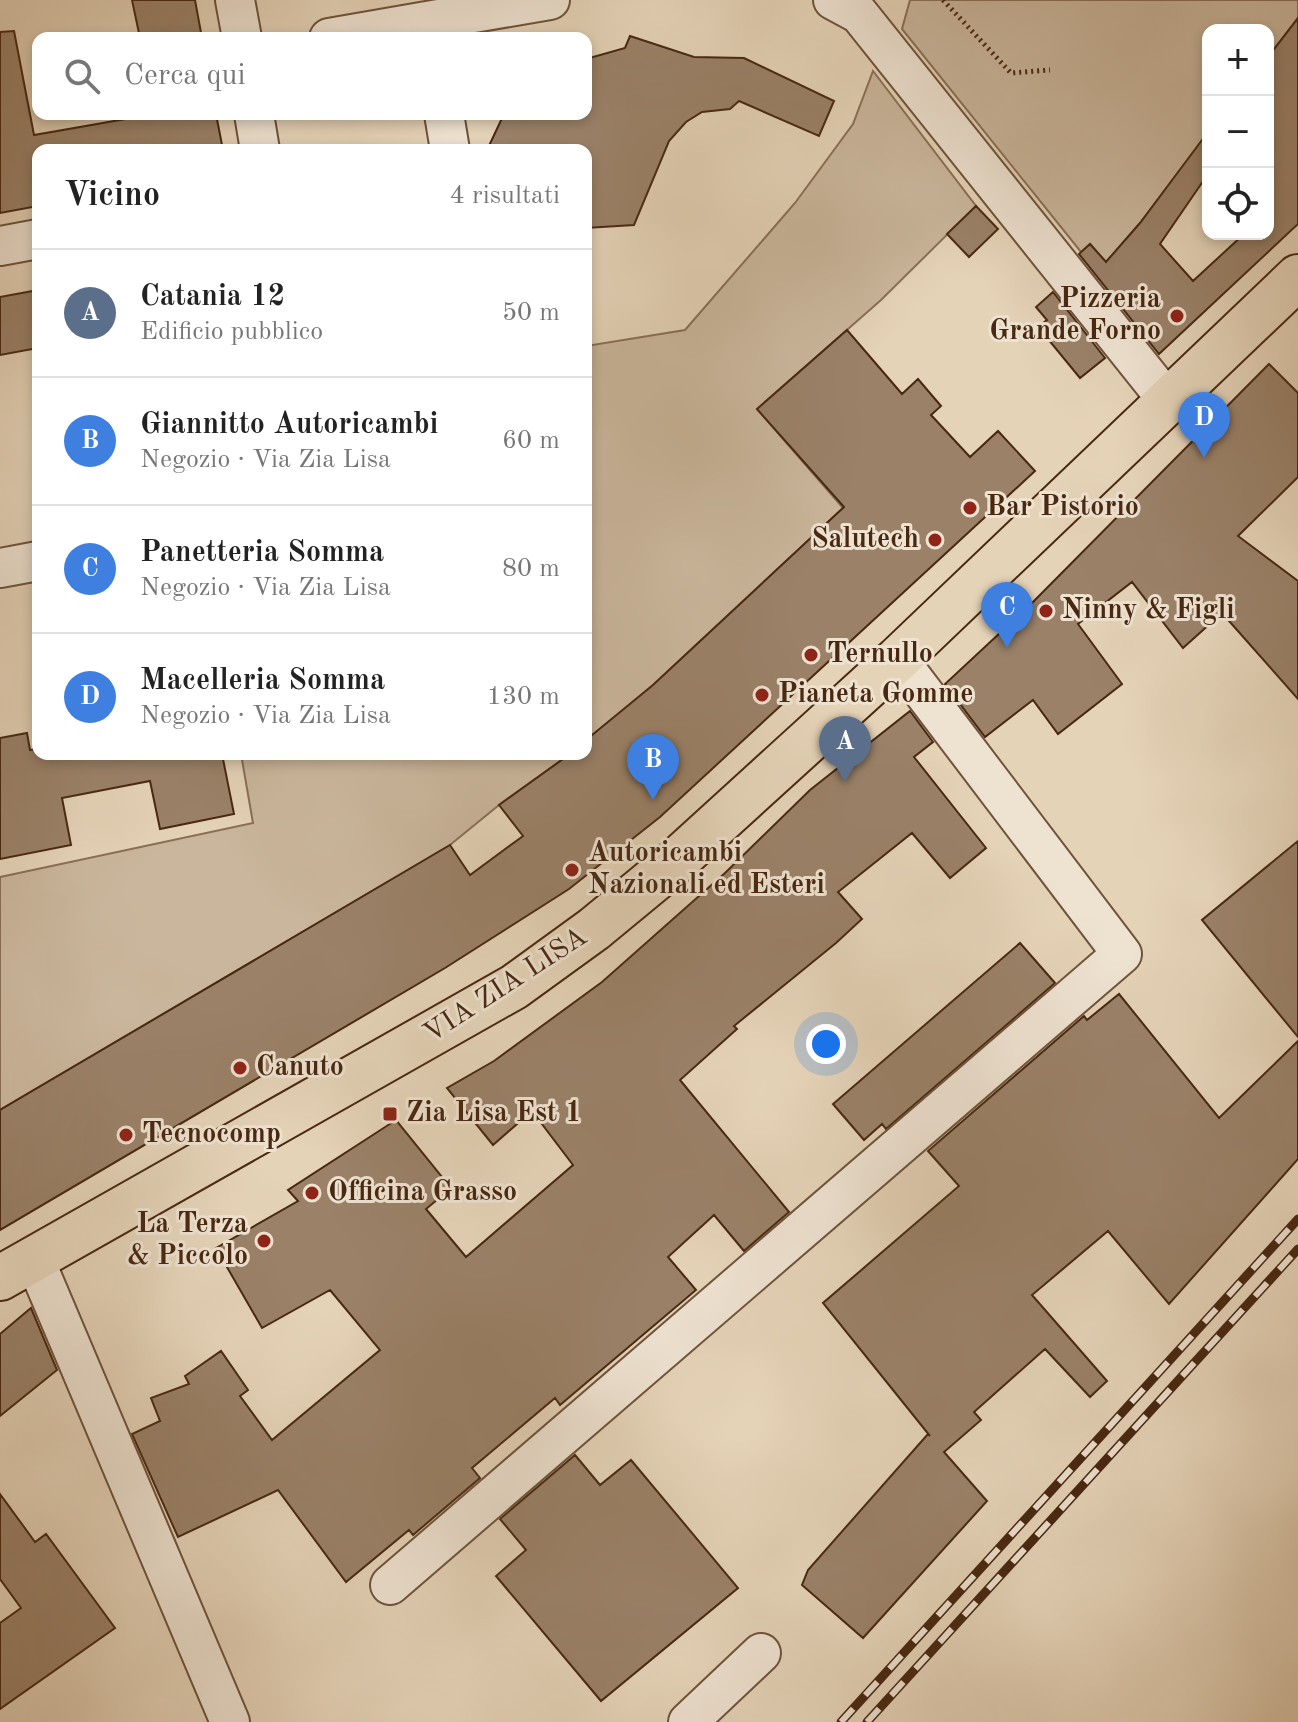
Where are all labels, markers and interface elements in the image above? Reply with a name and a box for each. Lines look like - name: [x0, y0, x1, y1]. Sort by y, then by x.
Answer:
- map controls: [1202, 24, 1274, 240]
- button: +: [1202, 24, 1274, 96]
- search box: [32, 32, 592, 120]
- icon: search: [60, 54, 104, 98]
- text: Cerca qui: [124, 61, 246, 91]
- button: −: [1202, 96, 1274, 168]
- button: locate: [1202, 168, 1274, 240]
- text: Vicino: [64, 179, 160, 213]
- text: 4 risultati: [450, 183, 560, 209]
- text: Catania 12: [140, 282, 285, 312]
- place label: Pizzeria Grande Forno: [989, 286, 1161, 346]
- text: A: [80, 300, 100, 326]
- text: 50 m: [502, 300, 560, 326]
- marker: Pizzeria Grande Forno: [1168, 307, 1186, 325]
- text: Edificio pubblico: [140, 319, 323, 345]
- pin: D: [1178, 392, 1230, 458]
- text: Giannitto Autoricambi: [140, 410, 438, 440]
- text: B: [81, 428, 99, 454]
- text: 60 m: [502, 428, 560, 454]
- text: Negozio · Via Zia Lisa: [140, 447, 391, 473]
- place label: Bar Pistorio: [986, 494, 1139, 522]
- marker: Bar Pistorio: [961, 499, 979, 517]
- place label: Salutech: [811, 526, 919, 554]
- marker: Salutech: [926, 531, 944, 549]
- text: Panetteria Somma: [140, 538, 384, 568]
- text: C: [81, 556, 99, 582]
- text: 80 m: [502, 556, 560, 582]
- text: Negozio · Via Zia Lisa: [140, 575, 391, 601]
- pin: C: [981, 582, 1033, 648]
- place label: Ninny & Figli: [1062, 597, 1235, 625]
- marker: Ninny & Figli: [1037, 602, 1055, 620]
- place label: Ternullo: [827, 641, 933, 669]
- marker: Ternullo: [802, 646, 820, 664]
- text: Macelleria Somma: [140, 666, 385, 696]
- place label: Pianeta Gomme: [778, 681, 974, 709]
- text: D: [80, 684, 100, 710]
- text: 130 m: [487, 684, 560, 710]
- marker: Pianeta Gomme: [753, 686, 771, 704]
- text: Negozio · Via Zia Lisa: [140, 703, 391, 729]
- pin: A: [819, 716, 871, 782]
- pin: B: [627, 734, 679, 800]
- place label: Autoricambi Nazionali ed Esteri: [588, 840, 825, 900]
- marker: Autoricambi Nazionali ed Esteri: [563, 861, 581, 879]
- street label: VIA ZIA LISA: [419, 923, 593, 1049]
- your location: [806, 1024, 846, 1064]
- place label: Canuto: [256, 1054, 344, 1082]
- marker: Canuto: [231, 1059, 249, 1077]
- place label: Zia Lisa Est 1: [406, 1100, 581, 1128]
- marker: Zia Lisa Est 1: [381, 1105, 399, 1123]
- place label: Tecnocomp: [142, 1121, 281, 1149]
- marker: Tecnocomp: [117, 1126, 135, 1144]
- place label: Officina Grasso: [328, 1179, 517, 1207]
- marker: Officina Grasso: [303, 1184, 321, 1202]
- place label: La Terza & Piccolo: [127, 1211, 248, 1271]
- marker: La Terza & Piccolo: [255, 1232, 273, 1250]

